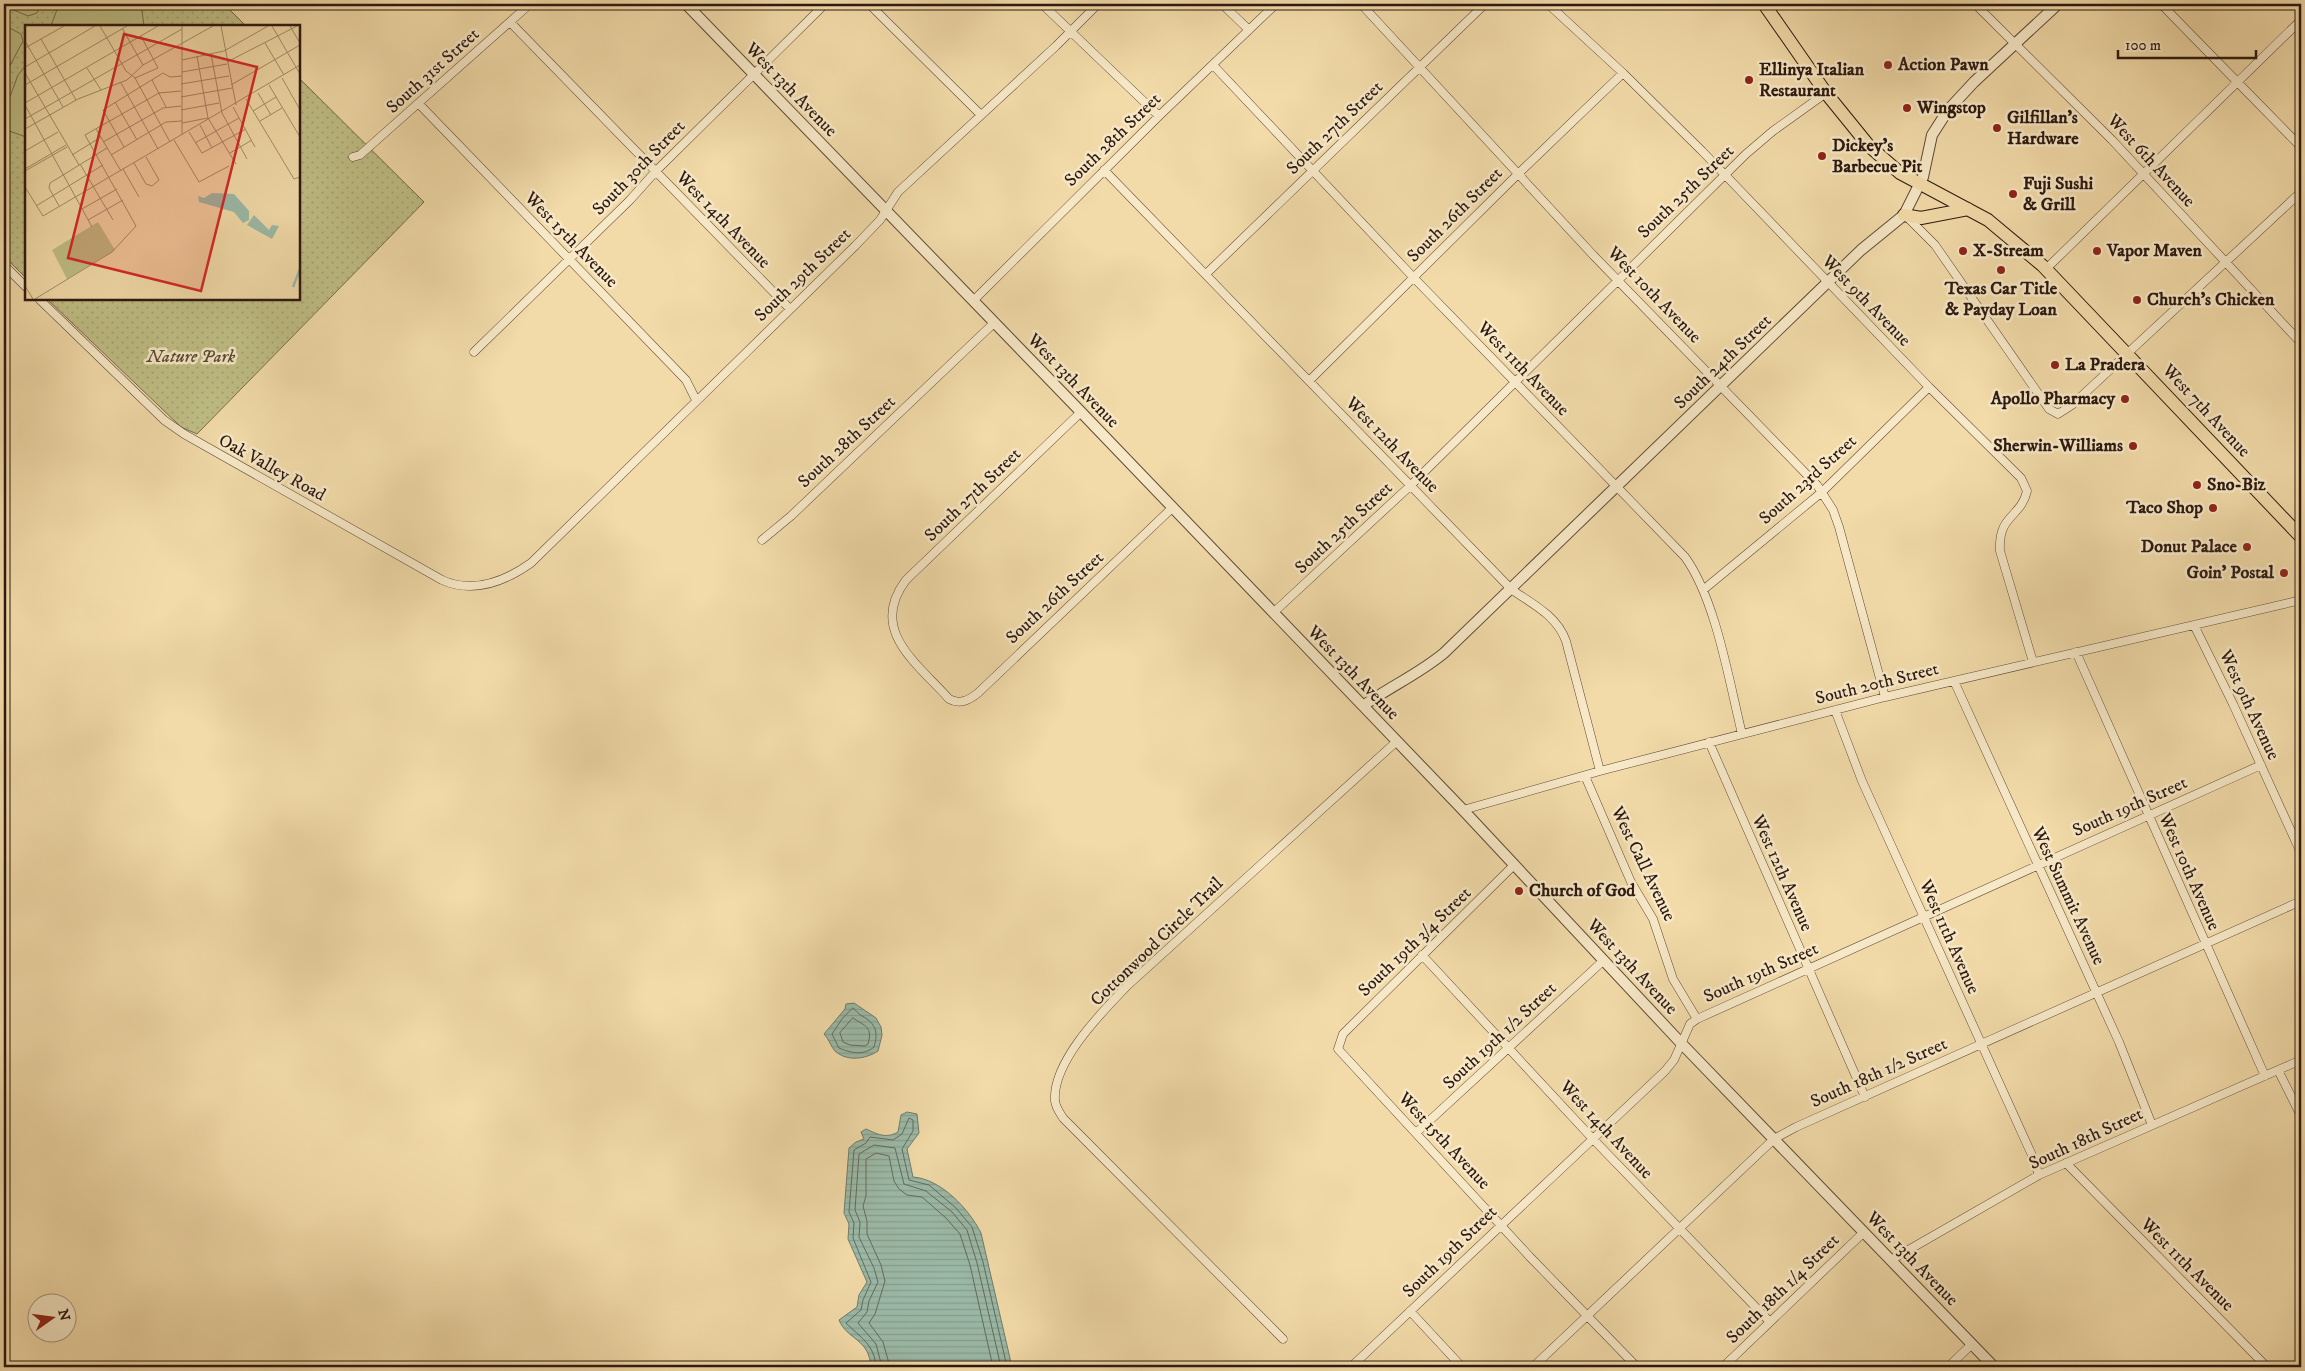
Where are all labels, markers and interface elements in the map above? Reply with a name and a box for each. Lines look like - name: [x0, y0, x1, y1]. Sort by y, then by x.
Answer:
- street label: South 31st Street: [382, 23, 484, 118]
- inset map: [25, 25, 300, 300]
- scale bar: [2118, 28, 2255, 60]
- text: 100 m: [2125, 36, 2161, 55]
- street label: West 13th Avenue: [740, 37, 842, 142]
- place label: Action Pawn: [1897, 54, 1989, 76]
- place label: Ellinya Italian Restaurant: [1759, 59, 1865, 102]
- marker: Action Pawn: [1882, 59, 1894, 71]
- marker: Ellinya Italian Restaurant: [1743, 74, 1755, 86]
- street label: South 27th Street: [1282, 76, 1388, 179]
- street label: South 28th Street: [1060, 88, 1166, 191]
- place label: Wingstop: [1916, 97, 1986, 119]
- marker: Wingstop: [1901, 102, 1913, 114]
- place label: Gilfillan's Hardware: [2007, 107, 2079, 150]
- street label: West 6th Avenue: [2102, 109, 2200, 212]
- street label: South 30th Street: [588, 116, 690, 220]
- marker: Gilfillan's Hardware: [1991, 122, 2003, 134]
- place label: Dickey's Barbecue Pit: [1832, 135, 1922, 178]
- street label: South 25th Street: [1633, 140, 1739, 243]
- marker: Dickey's Barbecue Pit: [1816, 150, 1828, 162]
- street label: South 26th Street: [1403, 163, 1507, 267]
- street label: West 14th Avenue: [670, 166, 775, 273]
- place label: Fuji Sushi & Grill: [2023, 173, 2094, 216]
- street label: West 15th Avenue: [519, 187, 622, 293]
- marker: Fuji Sushi & Grill: [2007, 188, 2019, 200]
- street label: South 29th Street: [750, 223, 856, 326]
- place label: X-Stream: [1973, 240, 2044, 262]
- place label: Vapor Maven: [2106, 240, 2203, 262]
- street label: West 10th Avenue: [1602, 241, 1706, 348]
- marker: X-Stream: [1957, 245, 1969, 257]
- marker: Vapor Maven: [2091, 245, 2103, 257]
- street label: West 9th Avenue: [1816, 250, 1915, 351]
- marker: Texas Car Title & Payday Loan: [1995, 264, 2007, 276]
- place label: Texas Car Title & Payday Loan: [1944, 278, 2058, 321]
- place label: Church's Chicken: [2147, 289, 2275, 311]
- marker: Church's Chicken: [2131, 294, 2143, 306]
- street label: South 24th Street: [1670, 310, 1776, 414]
- street label: West 11th Avenue: [1472, 316, 1574, 421]
- street label: West 13th Avenue: [1022, 328, 1124, 433]
- park label: Nature Park: [146, 346, 236, 368]
- place label: La Pradera: [2065, 354, 2145, 376]
- marker: La Pradera: [2049, 359, 2061, 371]
- street label: West 7th Avenue: [2157, 359, 2255, 462]
- place label: Apollo Pharmacy: [1990, 388, 2115, 410]
- street label: South 28th Street: [794, 391, 901, 493]
- street label: West 12th Avenue: [1340, 392, 1443, 498]
- marker: Apollo Pharmacy: [2119, 393, 2131, 405]
- street label: Oak Valley Road: [215, 430, 329, 506]
- street label: South 23rd Street: [1755, 430, 1861, 530]
- place label: Sherwin-Williams: [1993, 435, 2123, 457]
- marker: Sherwin-Williams: [2127, 440, 2139, 452]
- street label: South 27th Street: [920, 443, 1026, 546]
- place label: Sno-Biz: [2207, 474, 2266, 496]
- street label: South 25th Street: [1291, 477, 1397, 579]
- marker: Sno-Biz: [2191, 479, 2203, 491]
- place label: Taco Shop: [2125, 497, 2203, 519]
- marker: Taco Shop: [2207, 502, 2219, 514]
- place label: Donut Palace: [2141, 536, 2238, 558]
- marker: Donut Palace: [2241, 541, 2253, 553]
- street label: South 26th Street: [1001, 547, 1109, 649]
- place label: Goin' Postal: [2187, 562, 2275, 584]
- marker: Goin' Postal: [2278, 567, 2290, 579]
- street label: West 13th Avenue: [1302, 620, 1404, 725]
- street label: West 9th Avenue: [2214, 646, 2284, 763]
- street label: South 20th Street: [1813, 658, 1941, 710]
- street label: South 19th Street: [2069, 772, 2191, 842]
- street label: West Call Avenue: [1605, 802, 1680, 925]
- street label: West 10th Avenue: [2153, 809, 2225, 934]
- street label: West 12th Avenue: [1746, 810, 1817, 935]
- street label: West Summit Avenue: [2026, 822, 2110, 969]
- street label: Cottonwood Circle Trail: [1086, 873, 1228, 1011]
- street label: West 11th Avenue: [1914, 875, 1984, 998]
- place label: Church of God: [1529, 880, 1636, 902]
- street label: South 19th 3/4 Street: [1354, 882, 1476, 1001]
- marker: Church of God: [1513, 885, 1525, 897]
- street label: West 13th Avenue: [1581, 914, 1682, 1019]
- street label: South 19th Street: [1700, 938, 1822, 1008]
- street label: South 19th 1/2 Street: [1439, 978, 1562, 1094]
- street label: South 18th 1/2 Street: [1807, 1033, 1951, 1113]
- street label: West 14th Avenue: [1554, 1075, 1657, 1184]
- street label: West 15th Avenue: [1393, 1087, 1495, 1194]
- street label: South 18th Street: [2026, 1103, 2147, 1175]
- street label: South 19th Street: [1398, 1201, 1502, 1303]
- street label: West 13th Avenue: [1861, 1206, 1963, 1311]
- street label: West 11th Avenue: [2135, 1213, 2238, 1316]
- street label: South 18th 1/4 Street: [1722, 1229, 1844, 1348]
- north arrow: [28, 1294, 78, 1344]
- text: N: [54, 1307, 74, 1323]

